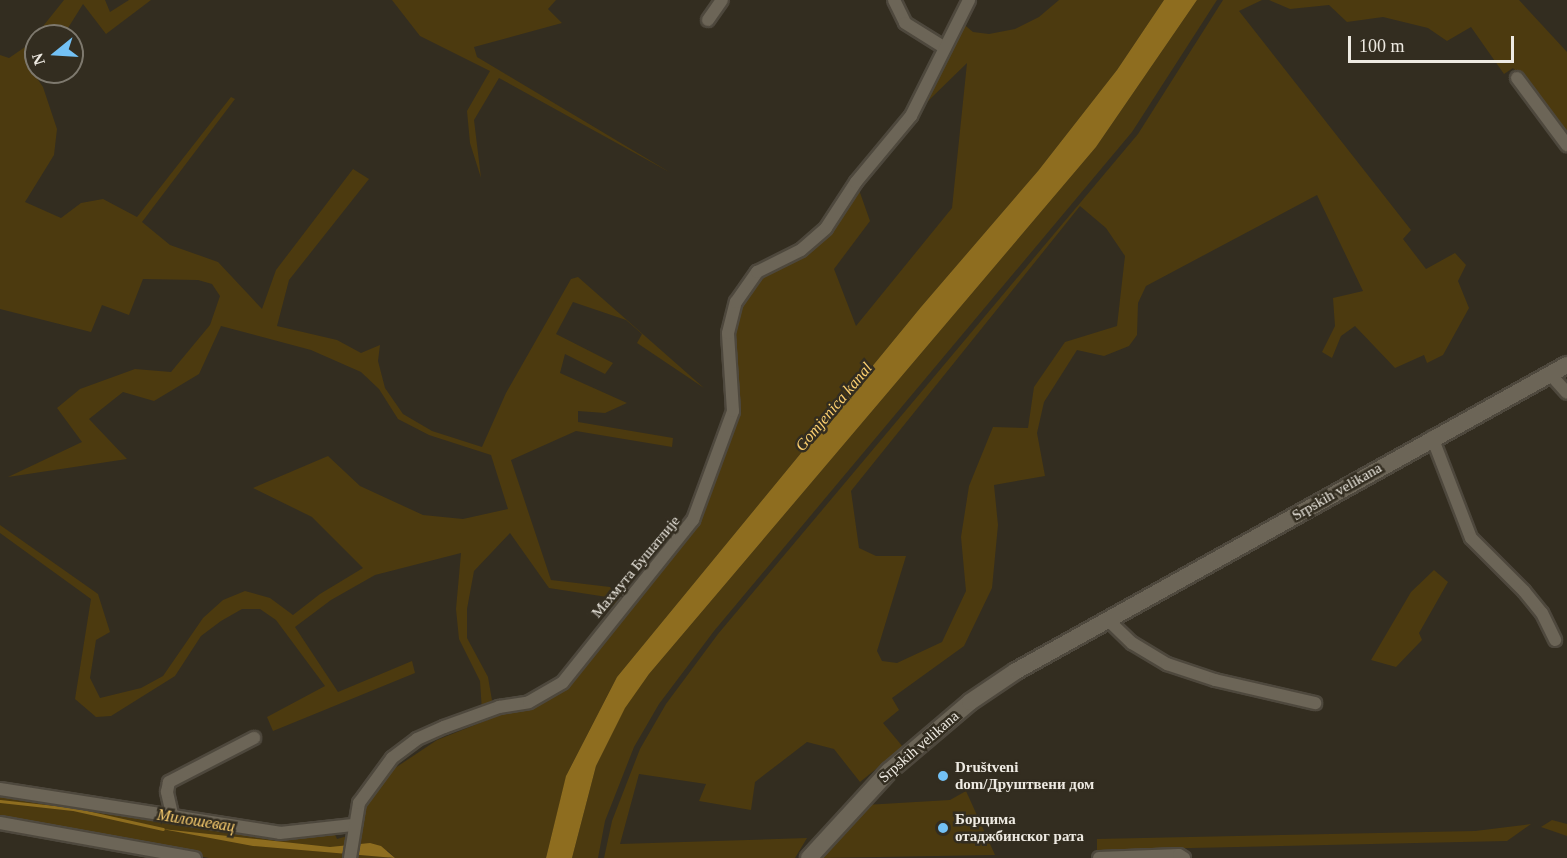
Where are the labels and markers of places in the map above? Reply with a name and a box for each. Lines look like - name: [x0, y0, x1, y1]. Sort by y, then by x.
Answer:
- place label: Društveni dom/Друштвени дом: [955, 758, 1094, 793]
- marker: Društveni dom/Друштвени дом: [936, 769, 950, 783]
- place label: Борцима отаджбинског рата: [955, 810, 1084, 845]
- marker: Борцима отаджбинског рата: [936, 821, 950, 835]

